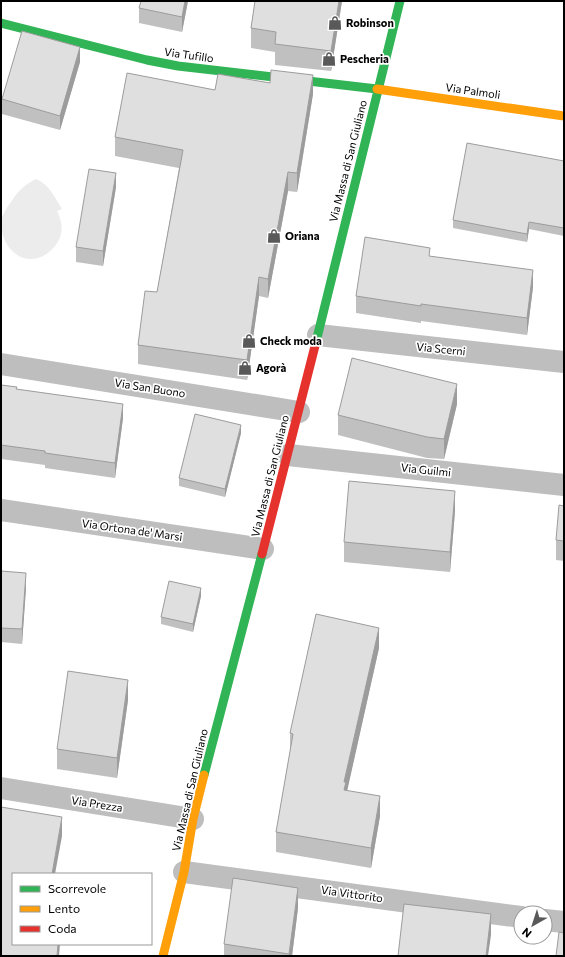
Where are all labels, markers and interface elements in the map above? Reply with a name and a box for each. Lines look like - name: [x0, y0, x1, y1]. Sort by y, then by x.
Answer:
- shop icon: Robinson: [327, 15, 343, 31]
- place label: Robinson: [346, 16, 394, 29]
- street label: Via Tufillo: [163, 45, 215, 64]
- shop icon: Pescheria: [321, 51, 337, 67]
- place label: Pescheria: [340, 52, 389, 65]
- street label: Via Palmoli: [445, 80, 502, 101]
- street label: Via Massa di San Giuliano: [326, 98, 369, 223]
- shop icon: Oriana: [266, 228, 282, 244]
- place label: Oriana: [285, 229, 320, 242]
- shop icon: Check moda: [241, 333, 257, 349]
- place label: Check moda: [260, 334, 322, 347]
- street label: Via Scerni: [416, 339, 466, 358]
- shop icon: Agorà: [237, 360, 253, 376]
- place label: Agorà: [256, 361, 287, 374]
- street label: Via San Buono: [114, 375, 187, 400]
- street label: Via Massa di San Giuliano: [248, 413, 291, 538]
- street label: Via Guilmi: [400, 460, 452, 479]
- street label: Via Ortona de' Marsi: [81, 516, 183, 543]
- street label: Via Massa di San Giuliano: [169, 727, 210, 852]
- street label: Via Prezza: [70, 793, 124, 814]
- legend: [12, 873, 152, 945]
- text: Scorrevole: [48, 881, 106, 895]
- street label: Via Vittorito: [320, 883, 384, 904]
- text: Lento: [48, 901, 80, 915]
- north arrow: [513, 905, 553, 945]
- text: Coda: [48, 921, 77, 935]
- text: N: [519, 926, 534, 941]

